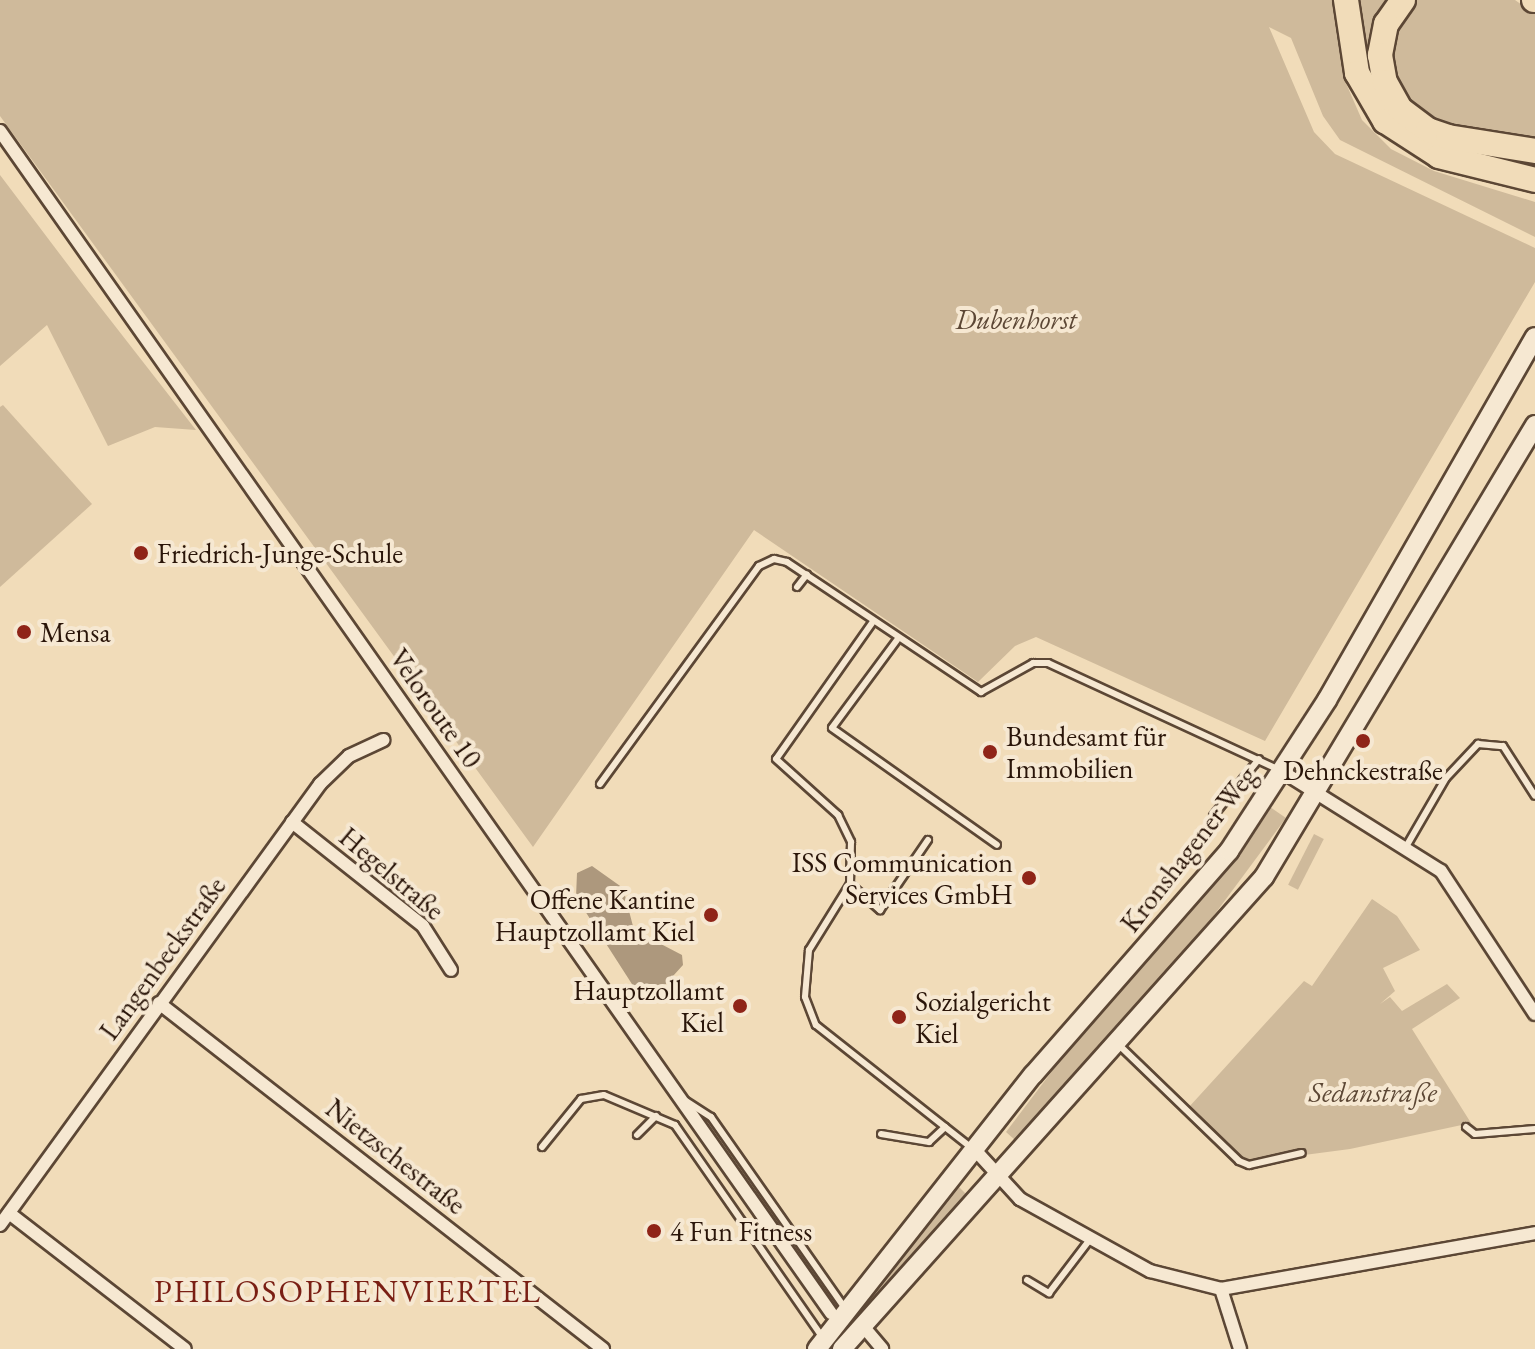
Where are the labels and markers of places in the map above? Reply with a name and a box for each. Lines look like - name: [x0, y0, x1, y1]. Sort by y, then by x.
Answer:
- place label: Friedrich-Junge-Schule: [157, 536, 403, 570]
- marker: Friedrich-Junge-Schule: [132, 544, 150, 562]
- place label: Mensa: [40, 615, 111, 649]
- marker: Mensa: [15, 623, 33, 641]
- place label: Bundesamt für Immobilien: [1006, 719, 1166, 785]
- marker: Dehnckestraße: [1354, 732, 1372, 750]
- marker: Bundesamt für Immobilien: [981, 743, 999, 761]
- place label: Dehnckestraße: [1283, 753, 1443, 787]
- place label: ISS Communication Services GmbH: [792, 845, 1013, 911]
- marker: ISS Communication Services GmbH: [1020, 869, 1038, 887]
- place label: Offene Kantine Hauptzollamt Kiel: [495, 882, 695, 948]
- marker: Offene Kantine Hauptzollamt Kiel: [702, 906, 720, 924]
- place label: Hauptzollamt Kiel: [573, 973, 724, 1039]
- place label: Sozialgericht Kiel: [915, 984, 1051, 1050]
- marker: Hauptzollamt Kiel: [731, 997, 749, 1015]
- marker: Sozialgericht Kiel: [890, 1008, 908, 1026]
- place label: 4 Fun Fitness: [670, 1214, 812, 1248]
- marker: 4 Fun Fitness: [645, 1222, 663, 1240]

